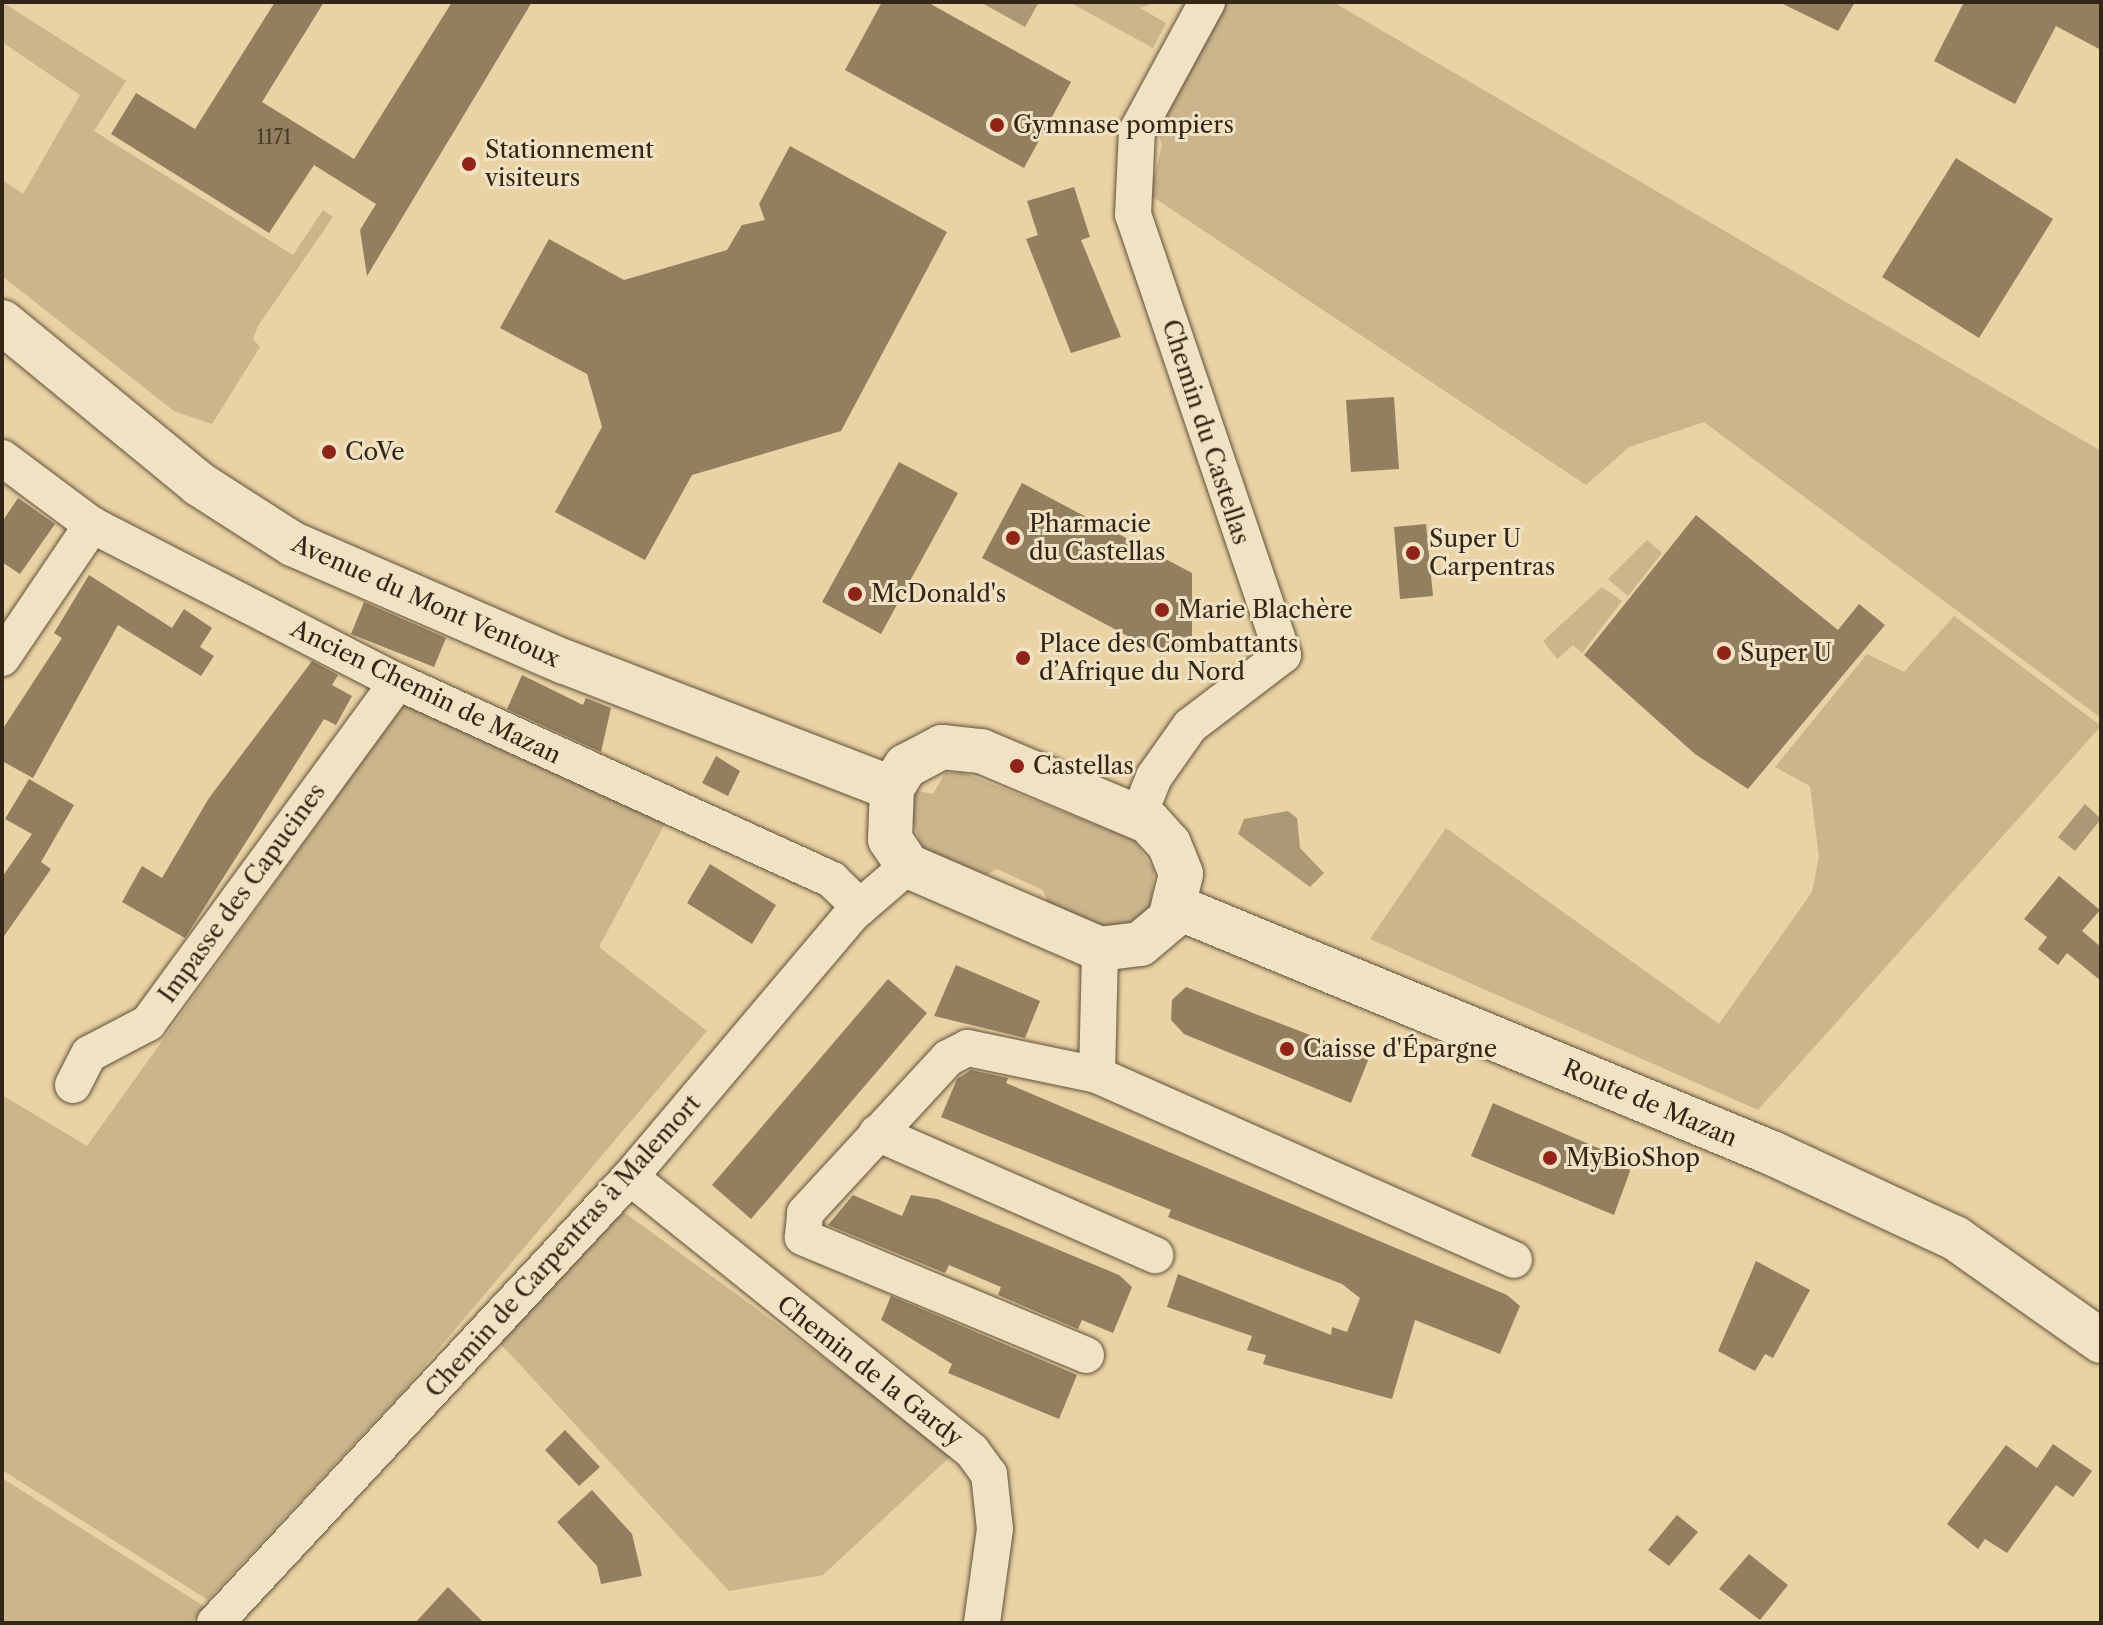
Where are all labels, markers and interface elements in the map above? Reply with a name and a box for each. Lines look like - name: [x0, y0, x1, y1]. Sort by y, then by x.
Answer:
- place label: Gymnase pompiers: [1013, 111, 1234, 139]
- marker: Gymnase pompiers: [988, 116, 1006, 134]
- house number: 1171: [256, 125, 292, 149]
- place label: Stationnement visiteurs: [485, 136, 654, 192]
- marker: Stationnement visiteurs: [460, 155, 478, 173]
- street label: Chemin du Castellas: [1156, 316, 1256, 548]
- place label: CoVe: [345, 438, 405, 466]
- marker: CoVe: [320, 443, 338, 461]
- place label: Pharmacie du Castellas: [1029, 510, 1166, 566]
- place label: Super U Carpentras: [1429, 525, 1555, 581]
- street label: Avenue du Mont Ventoux: [287, 529, 565, 673]
- marker: Pharmacie du Castellas: [1004, 529, 1022, 547]
- marker: Super U Carpentras: [1404, 544, 1422, 562]
- place label: McDonald's: [871, 580, 1006, 608]
- marker: McDonald's: [846, 585, 864, 603]
- place label: Marie Blachère: [1178, 596, 1353, 624]
- marker: Marie Blachère: [1153, 601, 1171, 619]
- street label: Ancien Chemin de Mazan: [286, 614, 566, 770]
- place label: Place des Combattants d’Afrique du Nord: [1039, 630, 1298, 686]
- place label: Super U: [1740, 639, 1832, 667]
- marker: Super U: [1715, 644, 1733, 662]
- marker: Place des Combattants d’Afrique du Nord: [1014, 649, 1032, 667]
- place label: Castellas: [1033, 752, 1134, 780]
- marker: Castellas: [1008, 757, 1026, 775]
- street label: Impasse des Capucines: [153, 778, 331, 1008]
- place label: Caisse d'Épargne: [1303, 1035, 1497, 1063]
- marker: Caisse d'Épargne: [1278, 1040, 1296, 1058]
- street label: Route de Mazan: [1559, 1053, 1741, 1153]
- street label: Chemin de Carpentras à Malemort: [419, 1089, 707, 1403]
- place label: MyBioShop: [1566, 1144, 1700, 1172]
- marker: MyBioShop: [1541, 1149, 1559, 1167]
- street label: Chemin de la Gardy: [771, 1289, 969, 1453]

